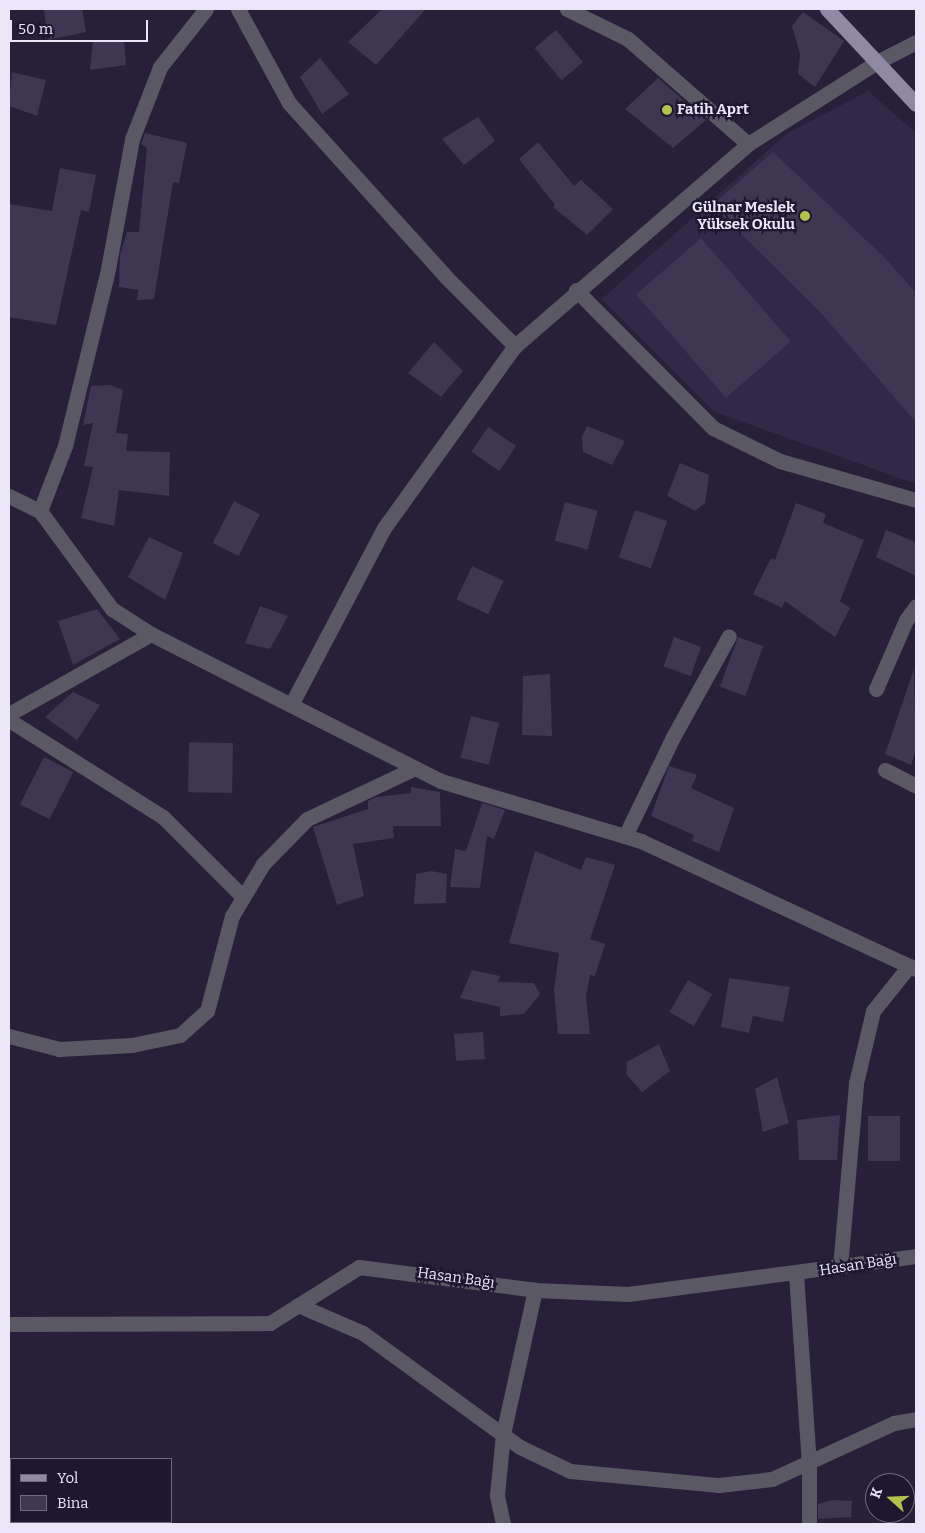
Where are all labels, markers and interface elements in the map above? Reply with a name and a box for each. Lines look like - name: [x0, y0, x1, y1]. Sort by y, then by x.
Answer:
- scale bar: [12, 10, 150, 42]
- text: 50 m: [18, 20, 53, 38]
- place label: Fatih Aprt: [677, 101, 749, 119]
- marker: Fatih Aprt: [661, 104, 673, 116]
- place label: Gülnar Meslek Yüksek Okulu: [692, 198, 795, 233]
- marker: Gülnar Meslek Yüksek Okulu: [799, 210, 811, 222]
- street label: Hasan Bağı: [818, 1250, 898, 1280]
- street label: Hasan Bağı: [416, 1264, 496, 1292]
- legend: [10, 1458, 172, 1523]
- text: Yol: [57, 1469, 78, 1487]
- north arrow: [865, 1473, 915, 1523]
- text: K: [867, 1485, 886, 1501]
- text: Bina: [57, 1494, 89, 1512]

